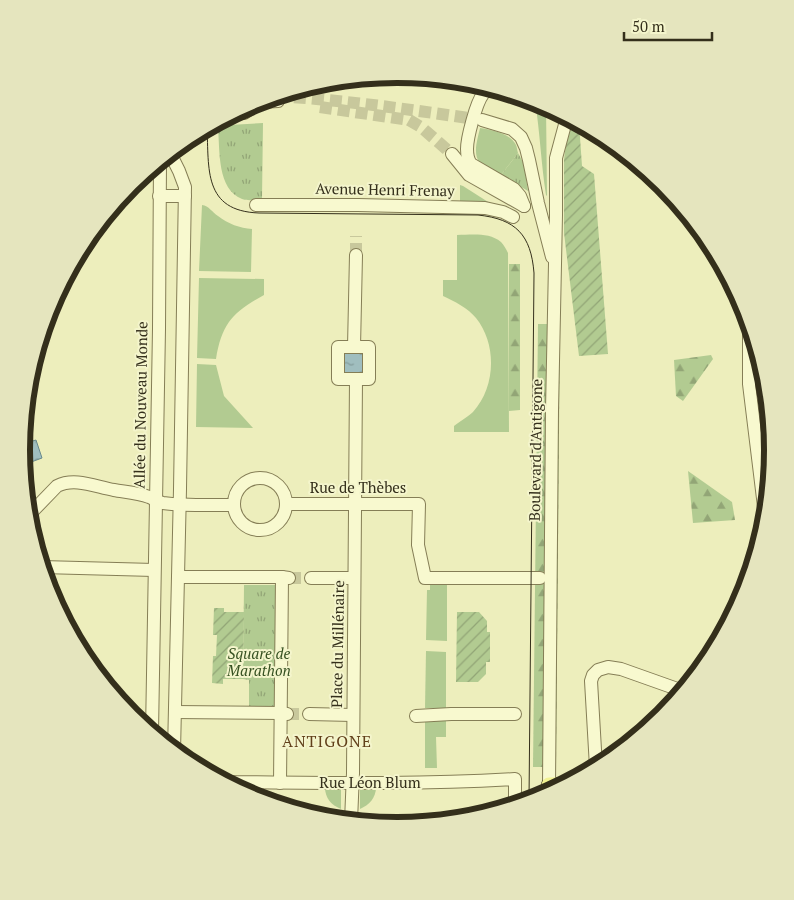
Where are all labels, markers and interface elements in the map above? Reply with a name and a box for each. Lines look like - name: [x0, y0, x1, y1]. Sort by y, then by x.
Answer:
- scale bar: [624, 10, 712, 42]
- text: 50 m: [632, 16, 665, 36]
- street label: Avenue Henri Frenay: [315, 178, 455, 200]
- street label: Allée du Nouveau Monde: [129, 321, 151, 489]
- street label: Boulevard d'Antigone: [524, 379, 546, 521]
- street label: Rue de Thèbes: [310, 477, 406, 497]
- street label: Place du Millénaire: [326, 580, 348, 708]
- park label: Square de Marathon: [226, 643, 291, 680]
- district label: ANTIGONE: [282, 730, 372, 752]
- street label: Rue Léon Blum: [319, 772, 421, 792]

